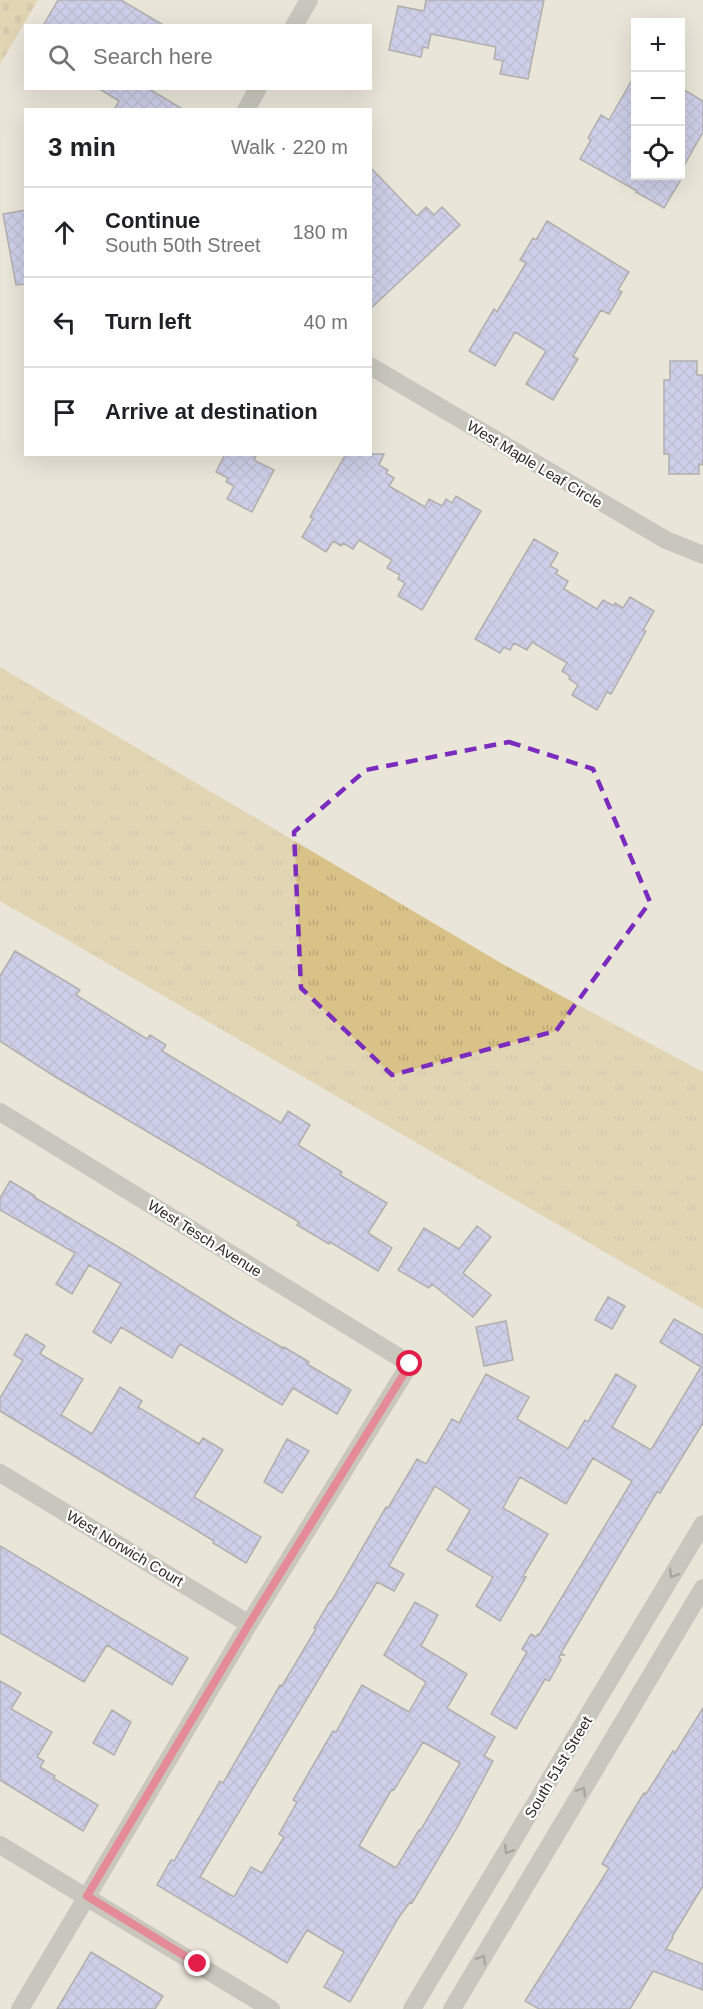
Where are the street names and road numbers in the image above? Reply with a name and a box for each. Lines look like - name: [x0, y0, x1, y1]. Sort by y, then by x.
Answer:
- street label: West Maple Leaf Circle: [464, 417, 606, 511]
- street label: West Tesch Avenue: [145, 1196, 265, 1280]
- street label: West Norwich Court: [64, 1506, 187, 1590]
- street label: South 51st Street: [521, 1712, 596, 1821]

